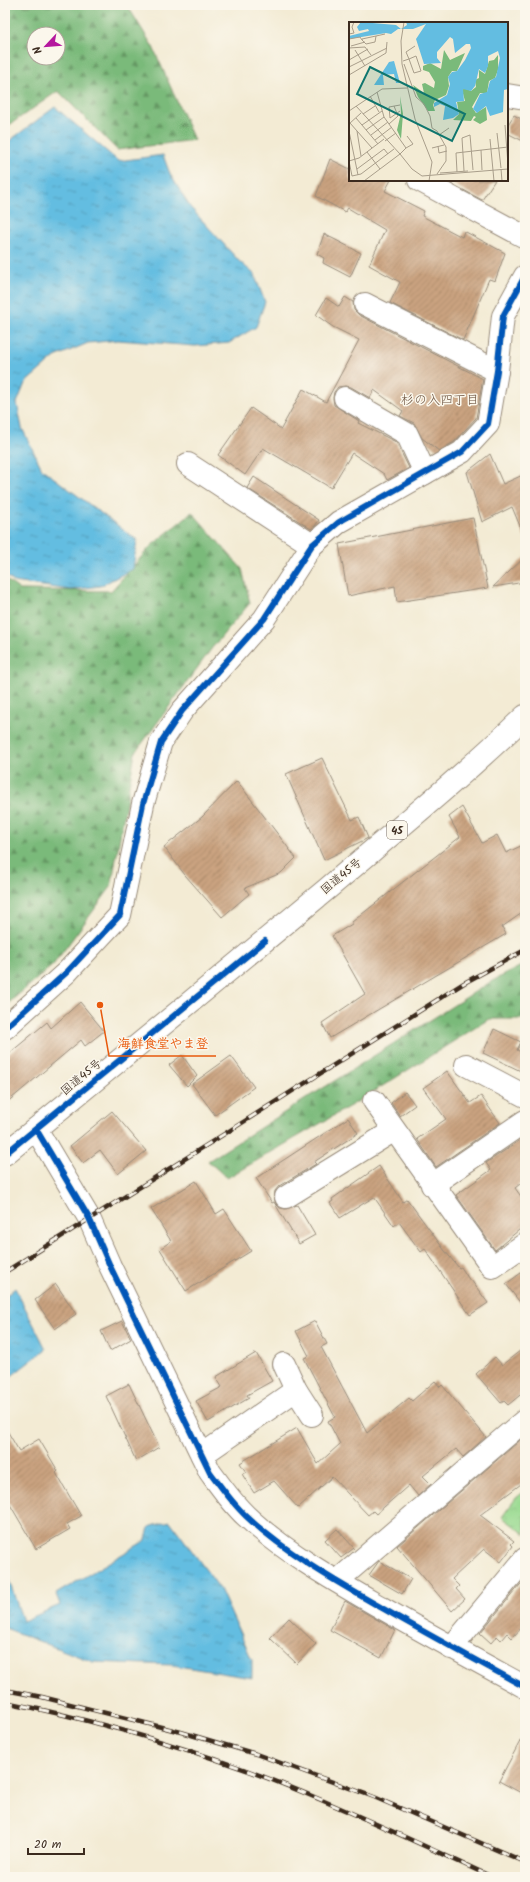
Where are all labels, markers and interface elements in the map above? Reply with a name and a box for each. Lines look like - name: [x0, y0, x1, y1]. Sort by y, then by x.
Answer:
- inset map: [349, 22, 508, 181]
- north arrow: [26, 26, 66, 66]
- text: N: [28, 43, 48, 57]
- district label: 杉の入四丁目: [401, 390, 479, 411]
- road number: 45: [387, 821, 407, 839]
- street label: 国道45号: [316, 853, 366, 899]
- callout: 海鮮食堂やま登: [109, 1031, 216, 1056]
- text: 海鮮食堂やま登: [117, 1034, 209, 1055]
- street label: 国道45号: [56, 1054, 106, 1100]
- scale bar: [28, 1830, 84, 1856]
- text: 20 m: [34, 1835, 62, 1854]

